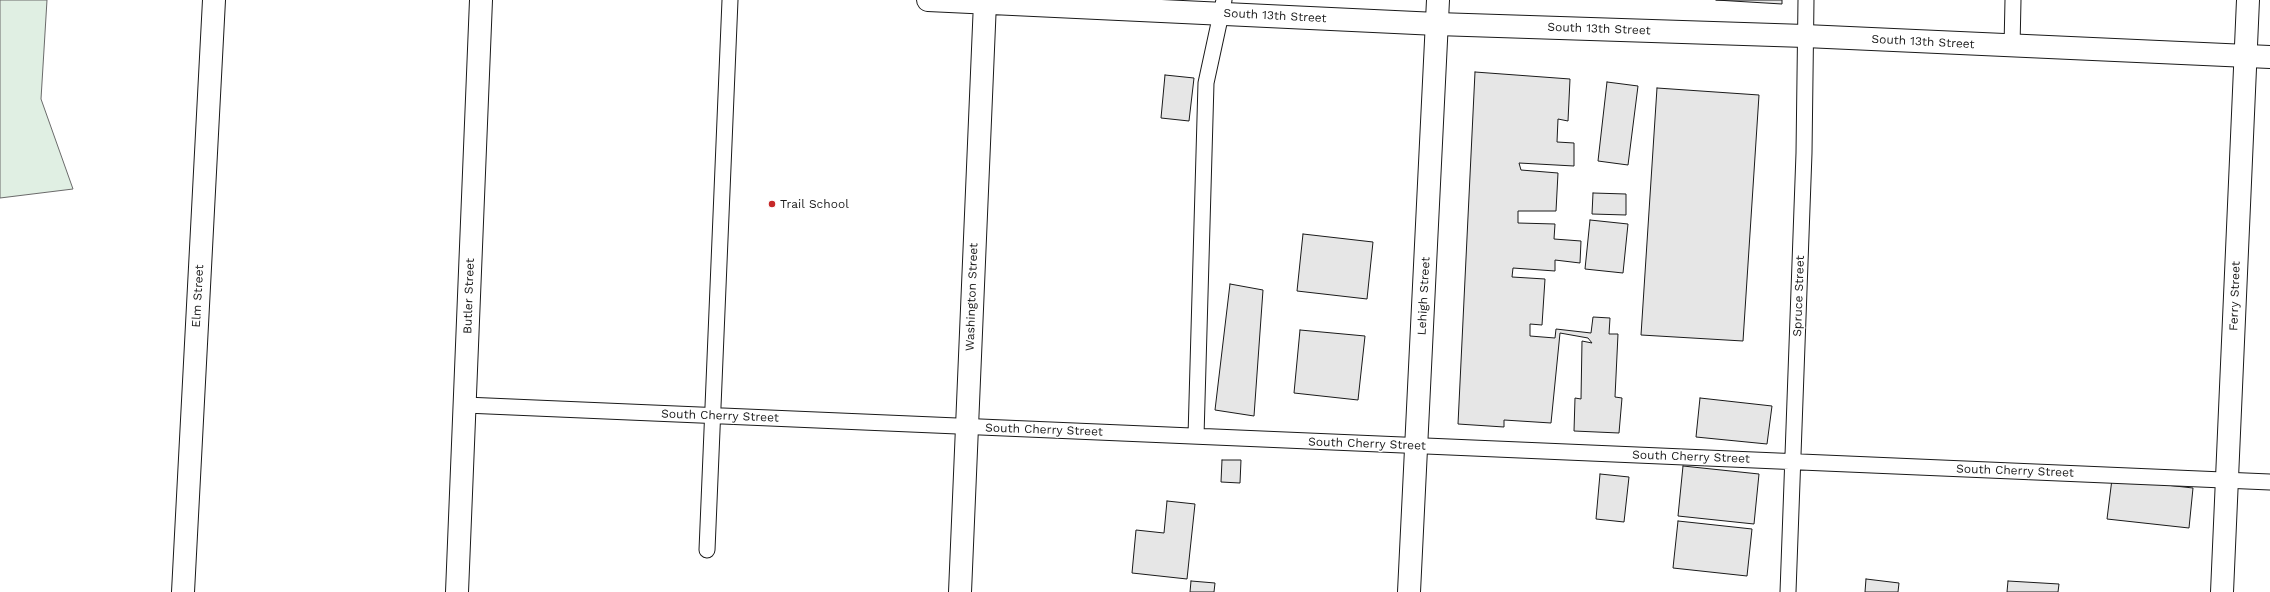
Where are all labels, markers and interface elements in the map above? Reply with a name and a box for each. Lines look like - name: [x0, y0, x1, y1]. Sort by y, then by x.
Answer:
- street label: South 13th Street: [1223, 6, 1327, 26]
- street label: South 13th Street: [1547, 20, 1651, 38]
- street label: South 13th Street: [1871, 32, 1975, 52]
- place label: Trail School: [780, 197, 849, 211]
- marker: Trail School: [767, 199, 777, 209]
- street label: Washington Street: [963, 243, 981, 351]
- street label: Spruce Street: [1790, 255, 1808, 337]
- street label: Lehigh Street: [1415, 256, 1433, 336]
- street label: Butler Street: [460, 258, 478, 334]
- street label: Ferry Street: [2227, 261, 2243, 331]
- street label: Elm Street: [189, 264, 207, 328]
- street label: South Cherry Street: [661, 407, 779, 425]
- street label: South Cherry Street: [985, 421, 1103, 439]
- street label: South Cherry Street: [1308, 435, 1426, 453]
- street label: South Cherry Street: [1632, 448, 1750, 466]
- street label: South Cherry Street: [1956, 462, 2074, 480]

